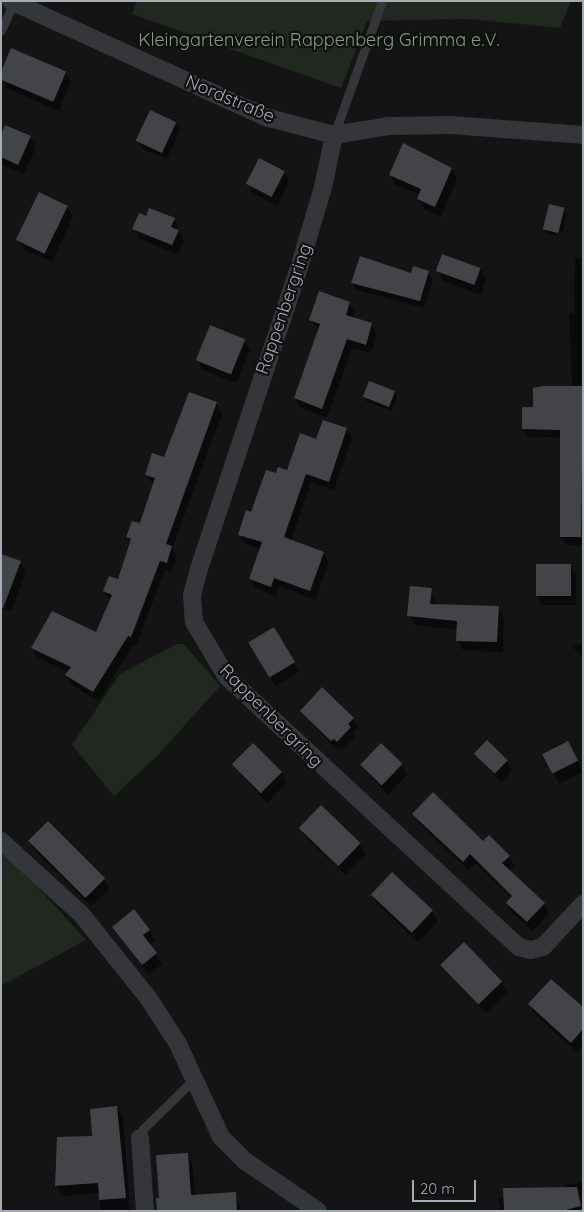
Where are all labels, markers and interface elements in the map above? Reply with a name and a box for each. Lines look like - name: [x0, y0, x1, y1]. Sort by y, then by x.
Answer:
- park label: Kleingartenverein Rappenberg Grimma e.V.: [138, 29, 500, 51]
- street label: Nordstraße: [182, 71, 278, 127]
- street label: Rappenbergring: [252, 241, 316, 377]
- street label: Rappenbergring: [215, 660, 327, 772]
- scale bar: [414, 1170, 478, 1202]
- text: 20 m: [420, 1179, 455, 1198]

